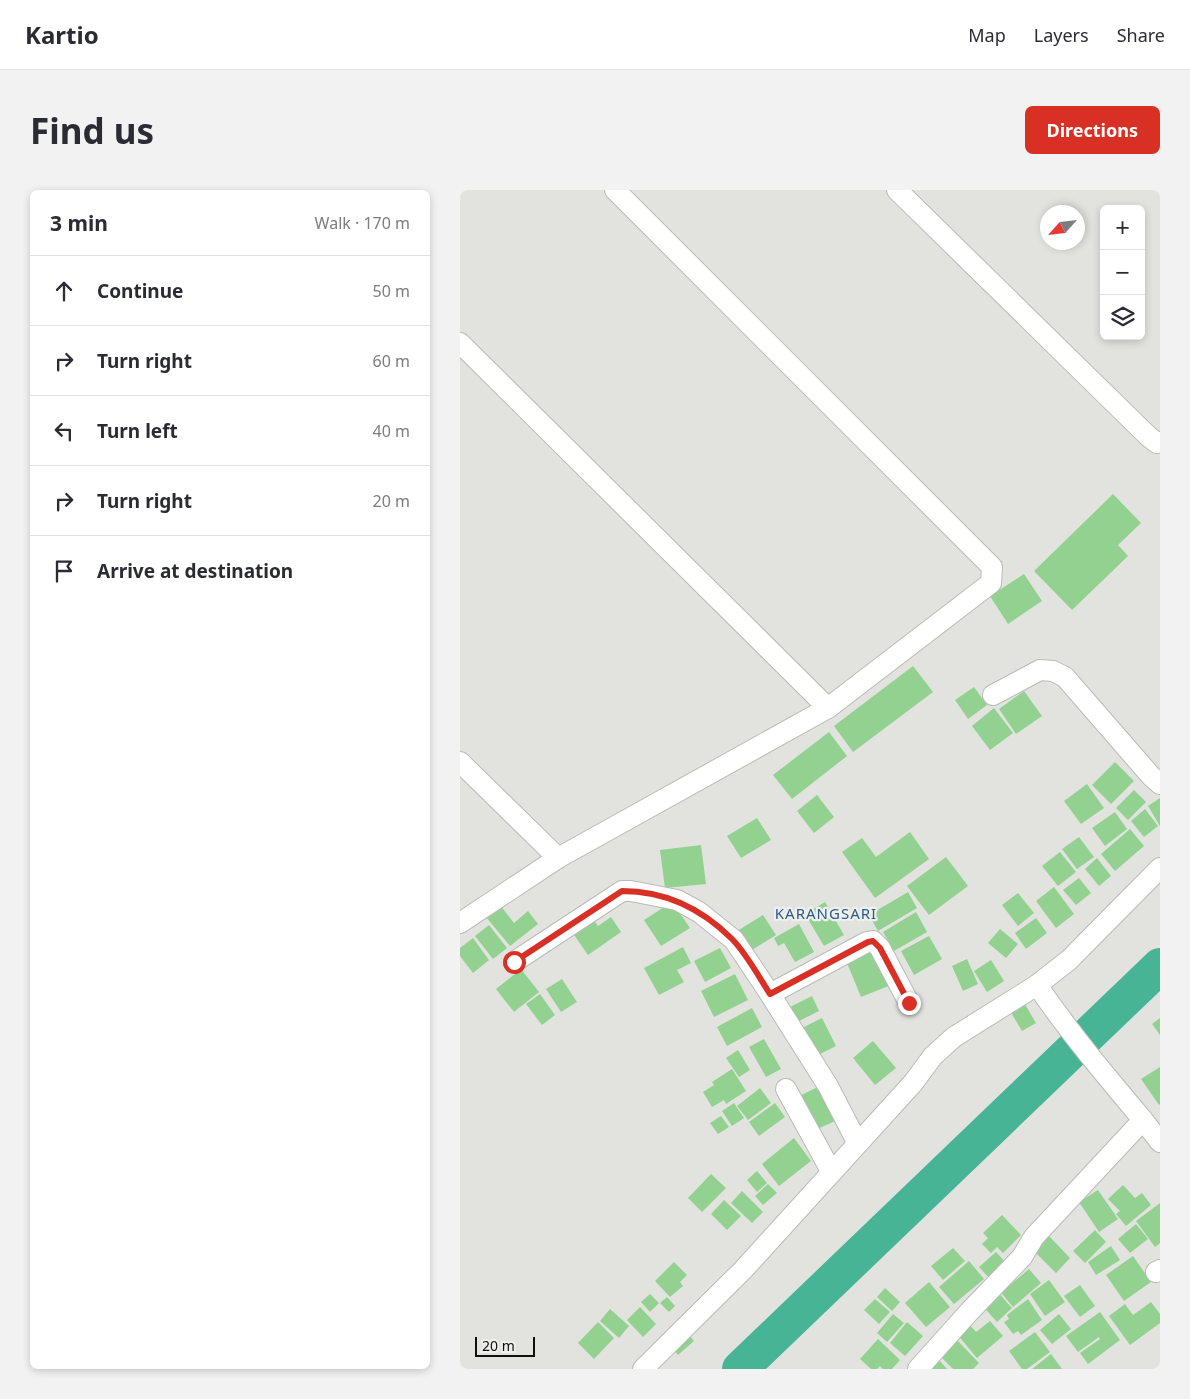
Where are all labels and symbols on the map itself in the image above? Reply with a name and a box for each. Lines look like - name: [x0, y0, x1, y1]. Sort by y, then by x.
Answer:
- north arrow: [1040, 205, 1085, 250]
- district label: KARANGSARI: [775, 903, 877, 923]
- route start: [503, 951, 526, 974]
- route end: [898, 992, 921, 1015]
- scale bar: [475, 1334, 535, 1357]

